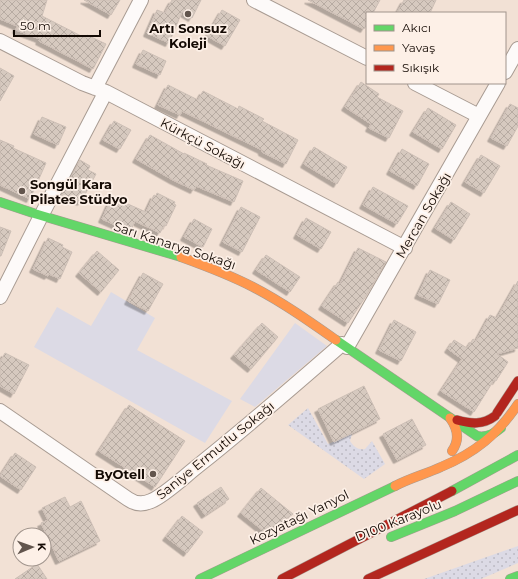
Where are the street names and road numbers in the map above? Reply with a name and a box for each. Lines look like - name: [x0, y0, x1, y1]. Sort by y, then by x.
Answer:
- street label: Kürkçü Sokağı: [158, 114, 248, 172]
- street label: Mercan Sokağı: [392, 169, 454, 261]
- street label: Sarı Kanarya Sokağı: [112, 218, 238, 272]
- street label: Saniye Ermutlu Sokağı: [153, 397, 277, 503]
- street label: Kozyatağı Yanyol: [247, 486, 351, 548]
- street label: D100 Karayolu: [352, 495, 444, 545]

